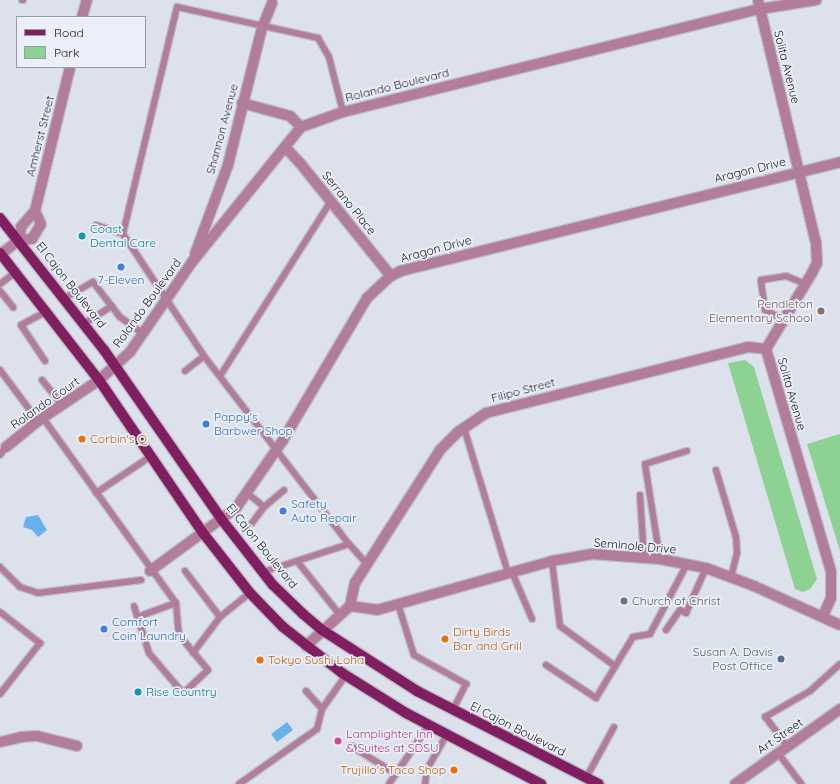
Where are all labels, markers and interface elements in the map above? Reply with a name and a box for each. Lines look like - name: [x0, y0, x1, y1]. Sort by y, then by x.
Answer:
- legend: [16, 16, 146, 68]
- text: Road: [54, 25, 84, 40]
- street label: Solita Avenue: [771, 29, 803, 105]
- text: Park: [54, 45, 79, 60]
- street label: Rolando Boulevard: [344, 65, 450, 105]
- street label: Shannon Avenue: [203, 82, 241, 176]
- street label: Amherst Street: [23, 94, 57, 178]
- street label: Aragon Drive: [713, 154, 787, 186]
- street label: Serrano Place: [319, 168, 379, 238]
- place label: Coast Dental Care: [90, 222, 156, 250]
- marker: Coast Dental Care: [77, 231, 87, 241]
- street label: Aragon Drive: [399, 233, 473, 265]
- street label: El Cajon Boulevard: [33, 239, 109, 331]
- street label: Rolando Boulevard: [110, 256, 184, 350]
- marker: 7-Eleven: [116, 262, 126, 272]
- place label: 7-Eleven: [97, 273, 145, 287]
- place label: Pendleton Elementary School: [709, 297, 813, 325]
- marker: Pendleton Elementary School: [816, 306, 826, 316]
- street label: Solita Avenue: [775, 356, 809, 432]
- street label: Rolando Court: [8, 374, 82, 432]
- street label: Filipo Street: [490, 375, 556, 405]
- place label: Pappy's Barbwer Shop: [214, 410, 293, 438]
- marker: Pappy's Barbwer Shop: [201, 419, 211, 429]
- place label: Corbin's Q: [90, 432, 147, 446]
- marker: Corbin's Q: [77, 434, 87, 444]
- place label: Safety Auto Repair: [291, 497, 356, 525]
- street label: El Cajon Boulevard: [223, 501, 301, 591]
- marker: Safety Auto Repair: [278, 506, 288, 516]
- street label: Seminole Drive: [593, 535, 677, 557]
- place label: Church of Christ: [632, 594, 721, 608]
- marker: Church of Christ: [619, 596, 629, 606]
- place label: Comfort Coin Laundry: [112, 615, 186, 643]
- marker: Comfort Coin Laundry: [99, 624, 109, 634]
- place label: Dirty Birds Bar and Grill: [453, 625, 522, 653]
- marker: Dirty Birds Bar and Grill: [440, 634, 450, 644]
- place label: Susan A. Davis Post Office: [693, 645, 773, 673]
- place label: Tokyo Sushi Loha: [268, 653, 364, 667]
- marker: Susan A. Davis Post Office: [776, 654, 786, 664]
- marker: Tokyo Sushi Loha: [255, 655, 265, 665]
- place label: Rise Country: [146, 685, 217, 699]
- marker: Rise Country: [133, 687, 143, 697]
- street label: El Cajon Boulevard: [468, 699, 568, 759]
- street label: Art Street: [754, 715, 806, 757]
- place label: Lamplighter Inn & Suites at SDSU: [346, 727, 439, 755]
- marker: Lamplighter Inn & Suites at SDSU: [333, 736, 343, 746]
- place label: Trujillo's Taco Shop: [340, 763, 446, 777]
- marker: Trujillo's Taco Shop: [449, 765, 459, 775]

